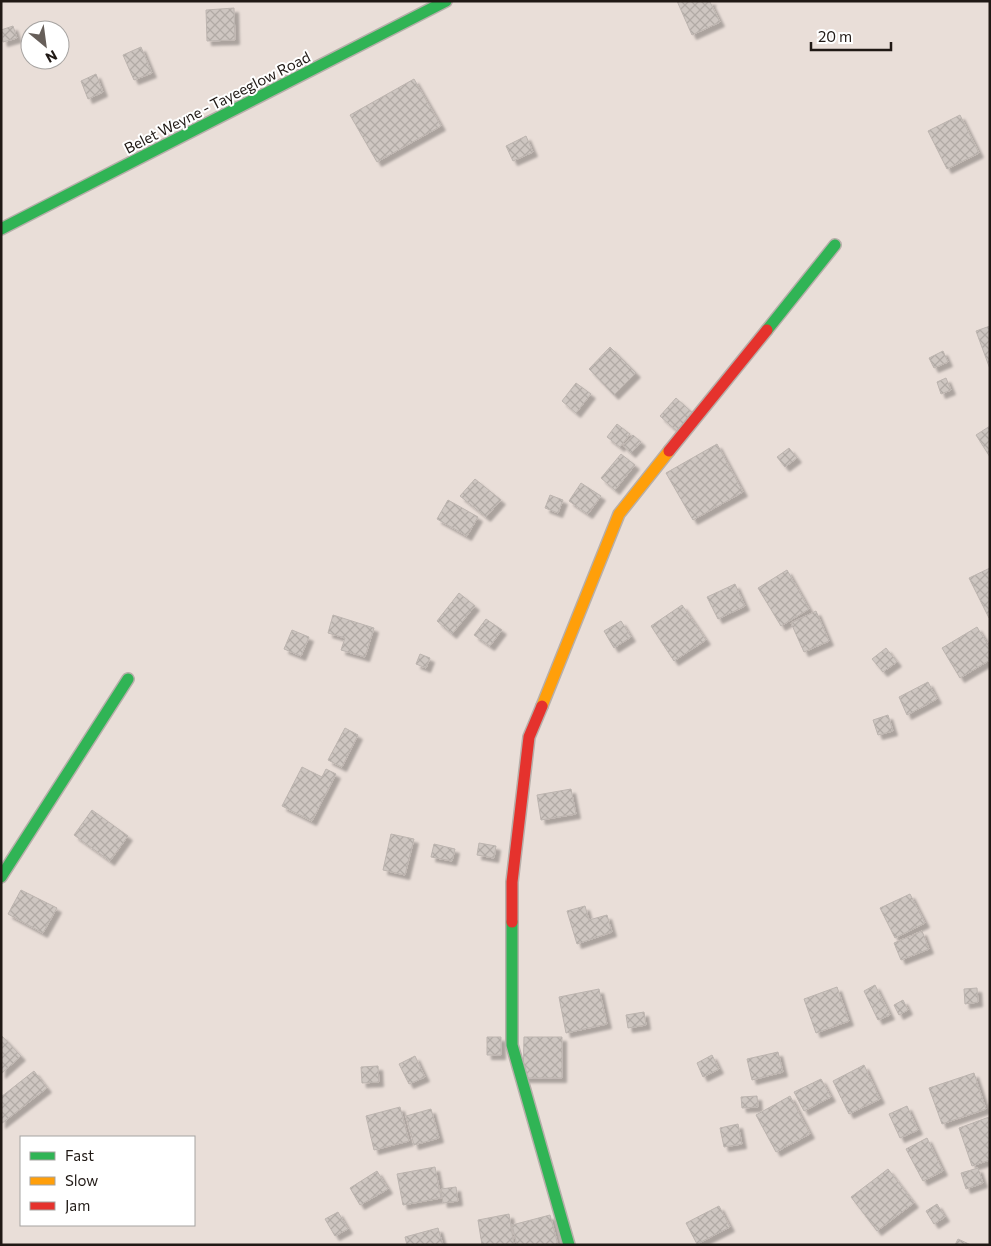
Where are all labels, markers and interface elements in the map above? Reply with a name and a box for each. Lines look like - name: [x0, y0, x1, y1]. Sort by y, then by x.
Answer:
- north arrow: [20, 20, 70, 70]
- scale bar: [811, 20, 891, 52]
- text: 20 m: [818, 27, 852, 45]
- text: N: [43, 47, 60, 67]
- street label: Belet Weyne - Tayeeglow Road: [121, 47, 313, 157]
- legend: [20, 1136, 195, 1226]
- text: Fast: [65, 1146, 94, 1164]
- text: Slow: [65, 1171, 98, 1189]
- text: Jam: [65, 1196, 90, 1214]

